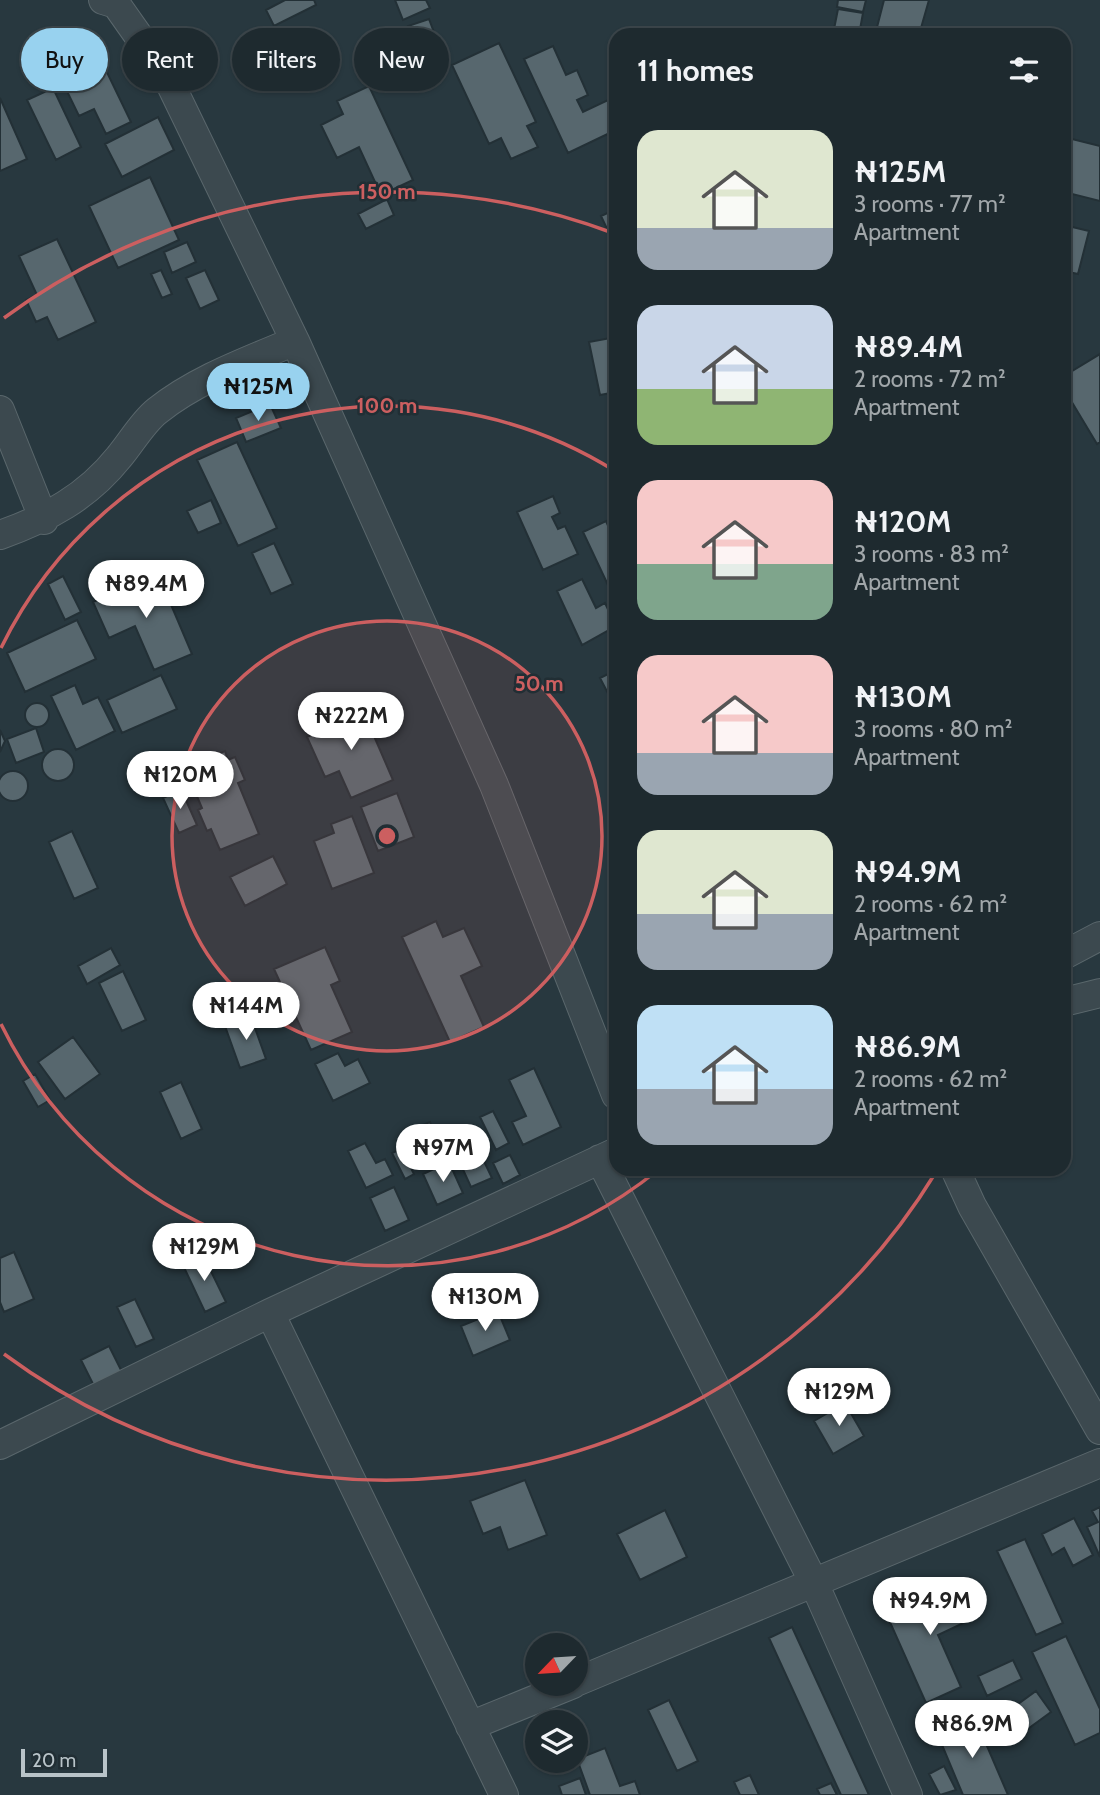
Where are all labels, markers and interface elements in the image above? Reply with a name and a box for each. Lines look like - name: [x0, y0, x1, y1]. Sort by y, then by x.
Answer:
- chip: Buy: [21, 28, 108, 91]
- chip: Rent: [122, 28, 218, 91]
- chip: Filters: [232, 28, 340, 91]
- chip: New: [354, 28, 449, 91]
- icon: filters: [1005, 51, 1043, 89]
- text: 11 homes: [637, 52, 754, 89]
- text: ₦125M: [854, 153, 946, 190]
- icon: home: [693, 158, 777, 242]
- text: 150 m: [359, 179, 415, 204]
- text: 3 rooms · 77 m²: [854, 190, 1006, 218]
- text: Apartment: [854, 218, 959, 246]
- text: ₦89.4M: [854, 328, 963, 365]
- icon: home: [693, 333, 777, 417]
- pin: ₦125M: [209, 364, 307, 423]
- text: 2 rooms · 72 m²: [854, 365, 1006, 393]
- text: ₦125M: [223, 372, 293, 400]
- text: 100 m: [357, 393, 417, 418]
- text: Apartment: [854, 393, 959, 421]
- text: ₦120M: [854, 503, 951, 540]
- icon: home: [693, 508, 777, 592]
- text: 3 rooms · 83 m²: [854, 540, 1009, 568]
- pin: ₦89.4M: [89, 560, 203, 620]
- text: Apartment: [854, 568, 959, 596]
- text: ₦89.4M: [104, 569, 188, 597]
- text: 50 m: [514, 671, 564, 696]
- text: ₦130M: [854, 678, 952, 715]
- icon: home: [693, 683, 777, 767]
- pin: ₦222M: [302, 692, 400, 752]
- text: ₦222M: [314, 701, 388, 729]
- text: 3 rooms · 80 m²: [854, 715, 1012, 743]
- text: Apartment: [854, 743, 959, 771]
- pin: ₦120M: [131, 752, 229, 811]
- text: ₦120M: [143, 760, 217, 788]
- centre of rings: [375, 824, 399, 848]
- text: ₦94.9M: [854, 853, 961, 890]
- icon: home: [693, 858, 777, 942]
- text: 2 rooms · 62 m²: [854, 890, 1007, 918]
- text: Apartment: [854, 918, 959, 946]
- pin: ₦144M: [197, 982, 295, 1042]
- text: ₦144M: [209, 991, 283, 1019]
- text: ₦86.9M: [854, 1028, 961, 1065]
- icon: home: [693, 1033, 777, 1117]
- text: 2 rooms · 62 m²: [854, 1065, 1007, 1093]
- text: Apartment: [854, 1093, 959, 1121]
- pin: ₦97M: [402, 1124, 484, 1184]
- text: ₦97M: [412, 1133, 474, 1161]
- pin: ₦129M: [155, 1224, 253, 1283]
- text: ₦129M: [168, 1232, 240, 1260]
- pin: ₦130M: [436, 1274, 534, 1333]
- text: ₦130M: [448, 1282, 522, 1310]
- pin: ₦129M: [790, 1368, 888, 1428]
- text: ₦129M: [803, 1377, 875, 1405]
- pin: ₦94.9M: [873, 1578, 987, 1637]
- text: ₦94.9M: [889, 1586, 971, 1614]
- north arrow: [525, 1633, 588, 1696]
- map controls: [525, 1633, 588, 1773]
- pin: ₦86.9M: [915, 1700, 1029, 1760]
- text: ₦86.9M: [931, 1709, 1013, 1737]
- button: layers: [525, 1710, 588, 1773]
- scale bar: [21, 1746, 107, 1778]
- text: 20 m: [32, 1749, 76, 1772]

